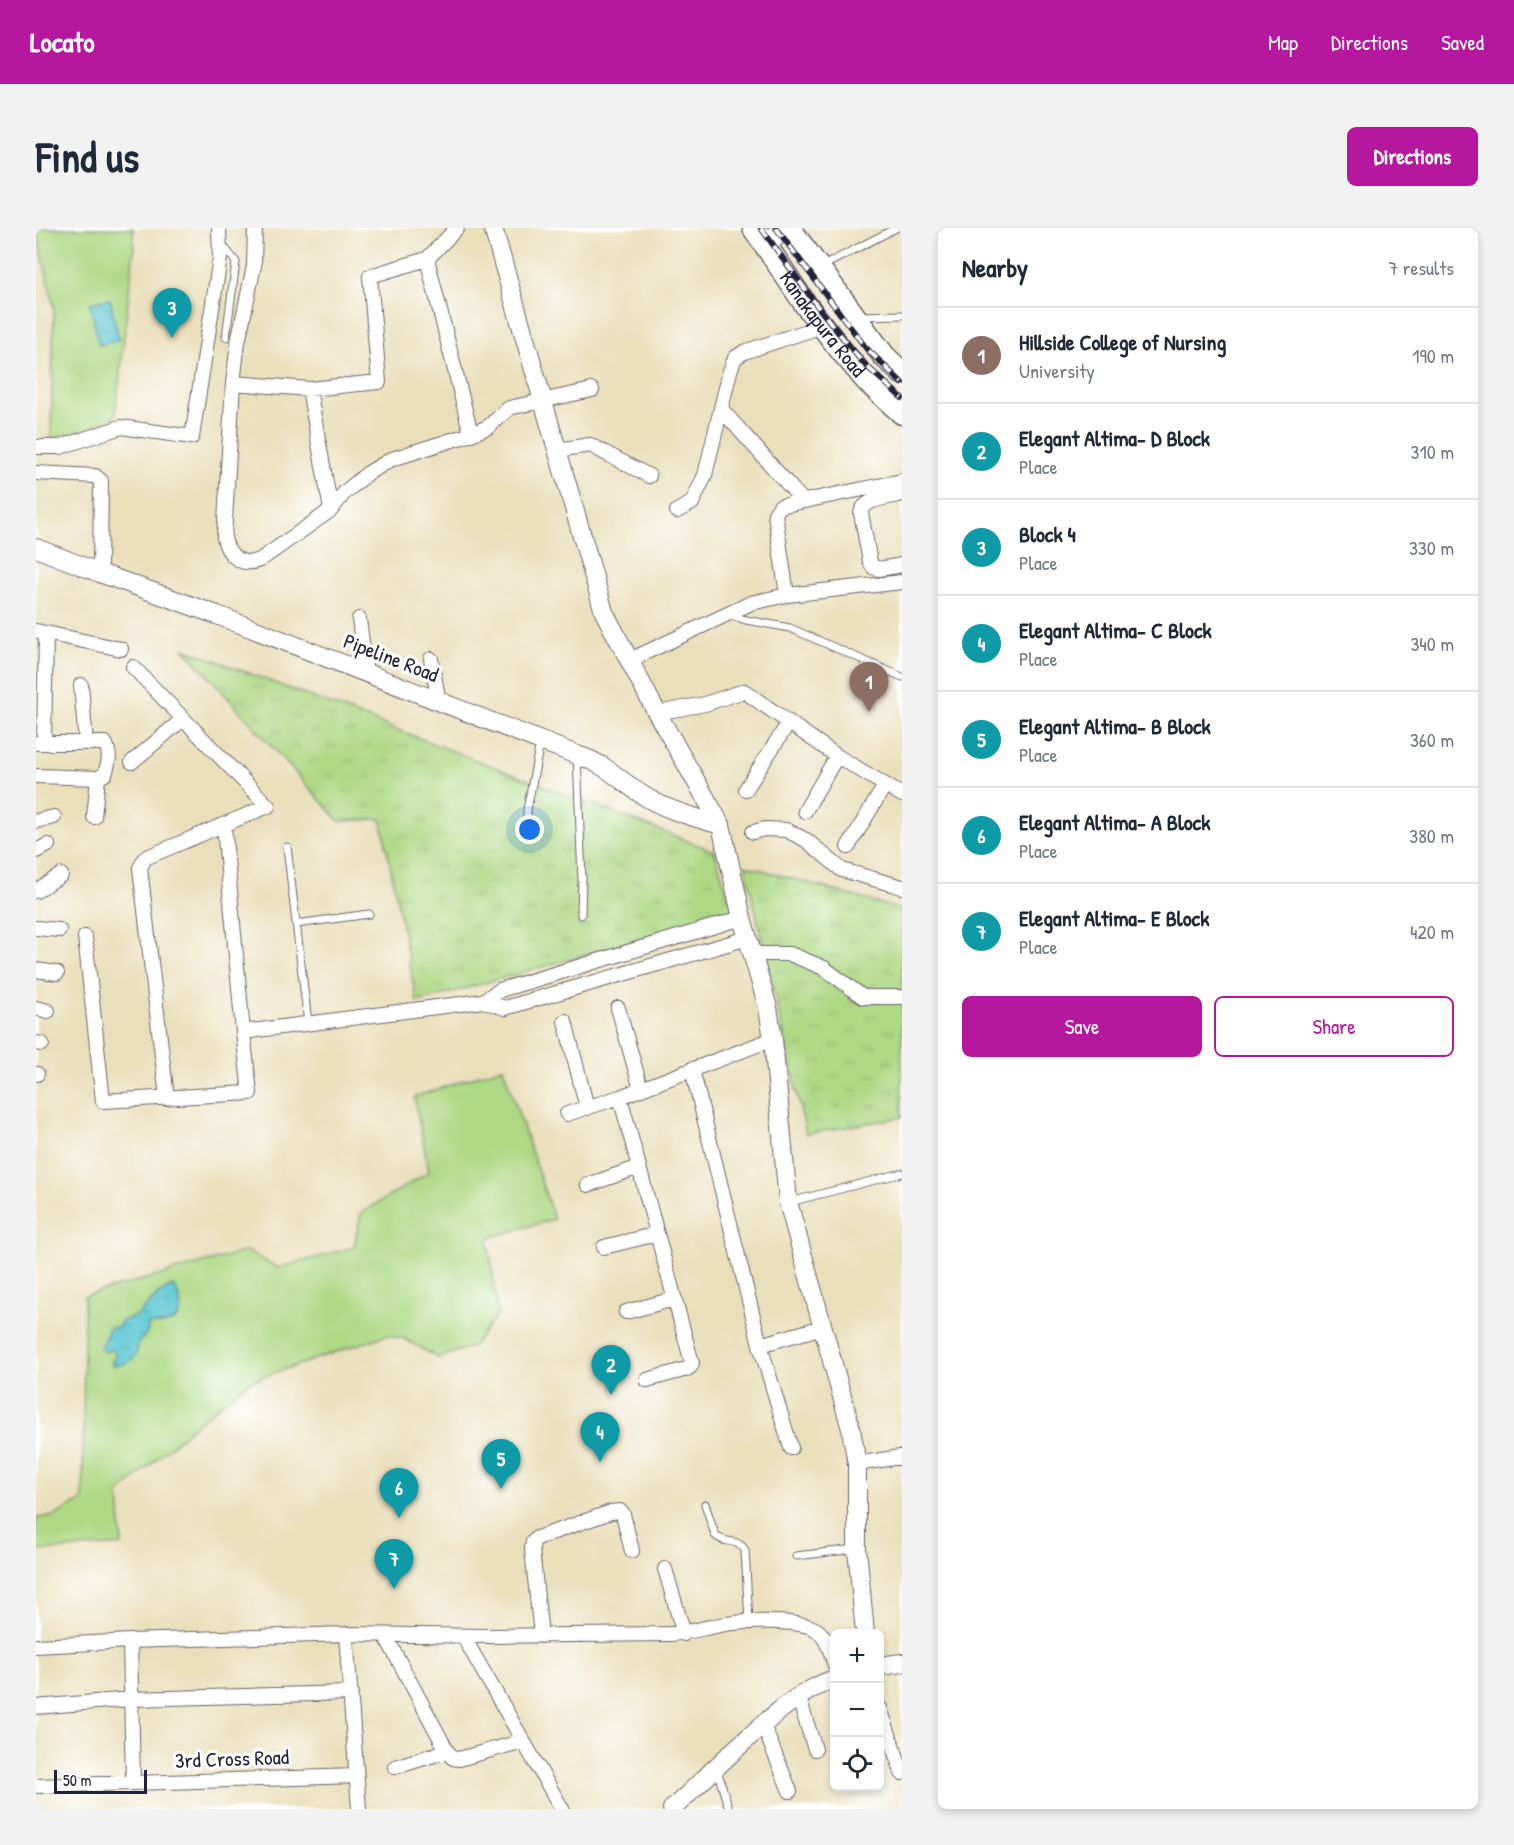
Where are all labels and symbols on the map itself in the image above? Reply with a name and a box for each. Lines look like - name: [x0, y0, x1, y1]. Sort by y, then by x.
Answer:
- street label: Kanakapura Road: [773, 265, 873, 383]
- pin: 3: [152, 288, 192, 338]
- street label: Pipeline Road: [340, 626, 443, 689]
- pin: 1: [850, 662, 888, 712]
- your location: [515, 815, 544, 844]
- pin: 2: [592, 1346, 630, 1395]
- pin: 4: [580, 1412, 620, 1462]
- pin: 5: [482, 1440, 520, 1489]
- pin: 6: [380, 1468, 418, 1518]
- pin: 7: [374, 1540, 414, 1589]
- street label: 3rd Cross Road: [175, 1742, 289, 1775]
- scale bar: [54, 1767, 147, 1794]

